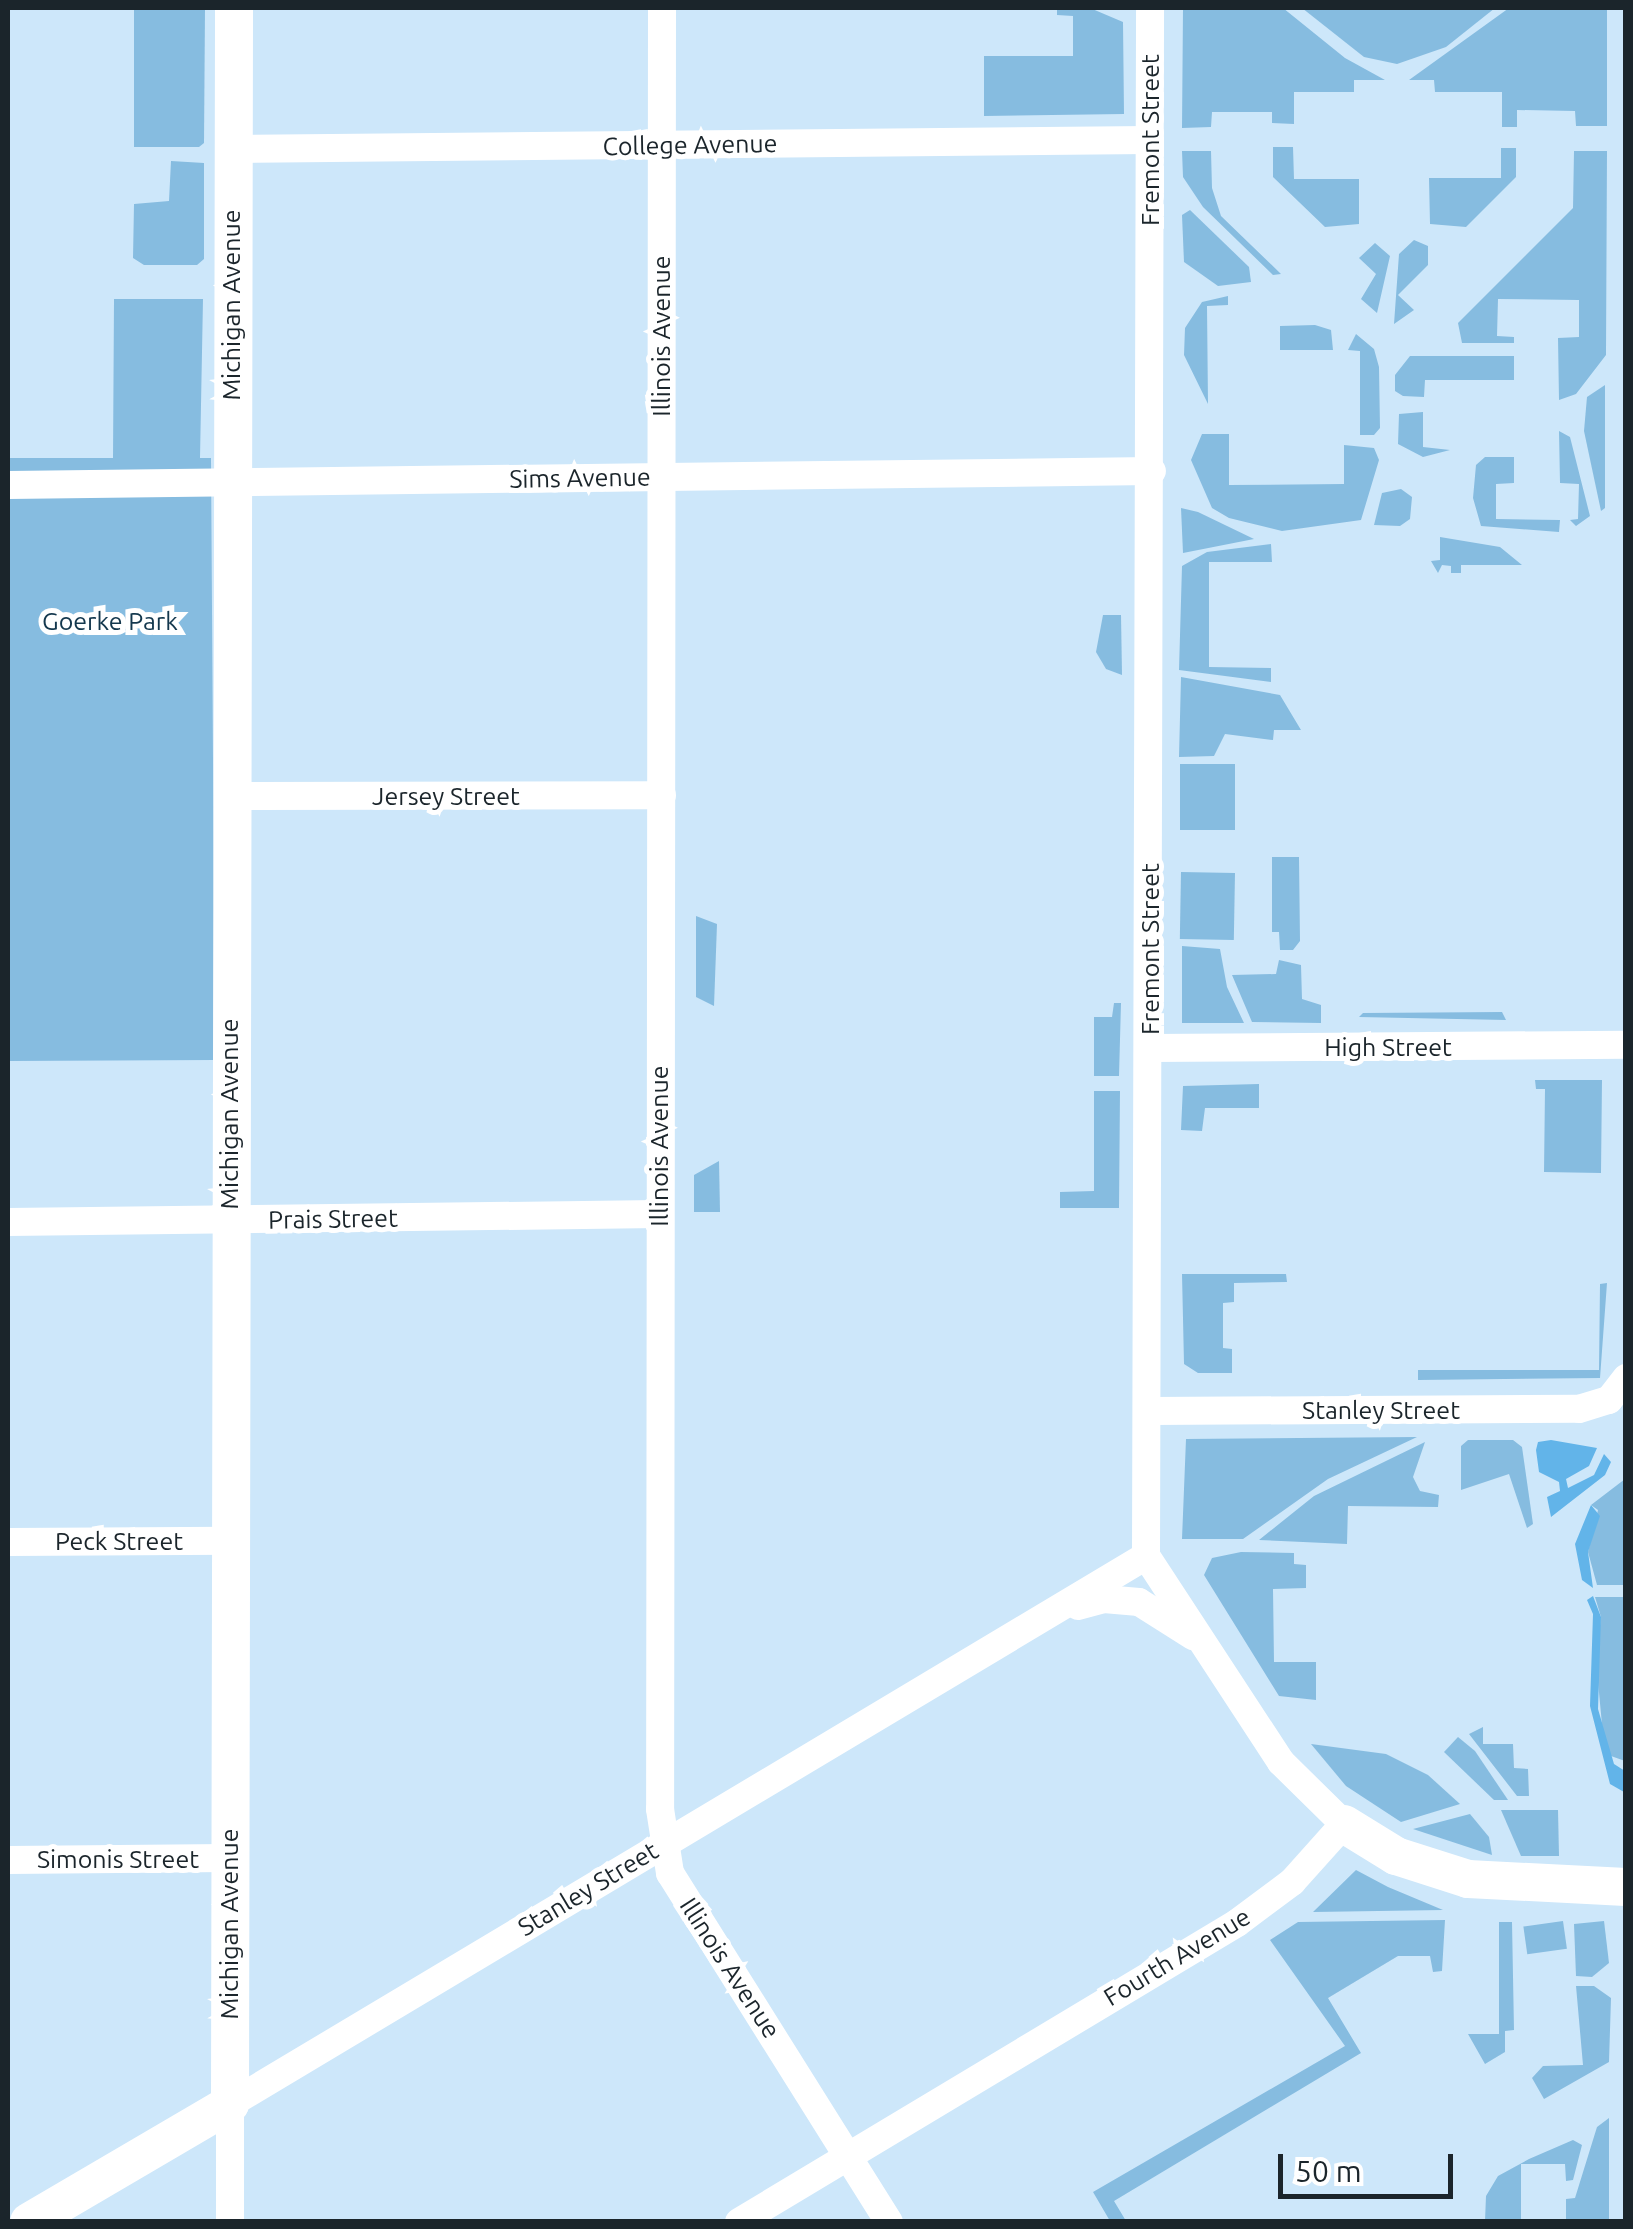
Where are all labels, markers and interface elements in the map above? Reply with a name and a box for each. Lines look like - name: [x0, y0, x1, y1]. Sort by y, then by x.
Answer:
- street label: Fremont Street: [1135, 54, 1165, 226]
- street label: College Avenue: [602, 128, 778, 162]
- street label: Michigan Avenue: [216, 209, 246, 401]
- street label: Illinois Avenue: [646, 255, 676, 417]
- street label: Sims Avenue: [509, 462, 651, 494]
- park label: Goerke Park: [42, 606, 178, 636]
- street label: Jersey Street: [372, 781, 520, 811]
- street label: Fremont Street: [1135, 863, 1165, 1035]
- street label: Michigan Avenue: [214, 1018, 244, 1210]
- street label: High Street: [1324, 1032, 1452, 1062]
- street label: Illinois Avenue: [644, 1065, 674, 1227]
- street label: Prais Street: [268, 1203, 398, 1235]
- street label: Stanley Street: [1302, 1395, 1460, 1425]
- street label: Peck Street: [55, 1526, 183, 1556]
- street label: Michigan Avenue: [214, 1828, 244, 2020]
- street label: Stanley Street: [513, 1835, 663, 1943]
- street label: Simonis Street: [37, 1844, 199, 1874]
- street label: Illinois Avenue: [673, 1892, 787, 2044]
- street label: Fourth Avenue: [1098, 1902, 1256, 2012]
- scale bar: [1283, 2134, 1458, 2196]
- text: 50 m: [1295, 2154, 1362, 2188]

